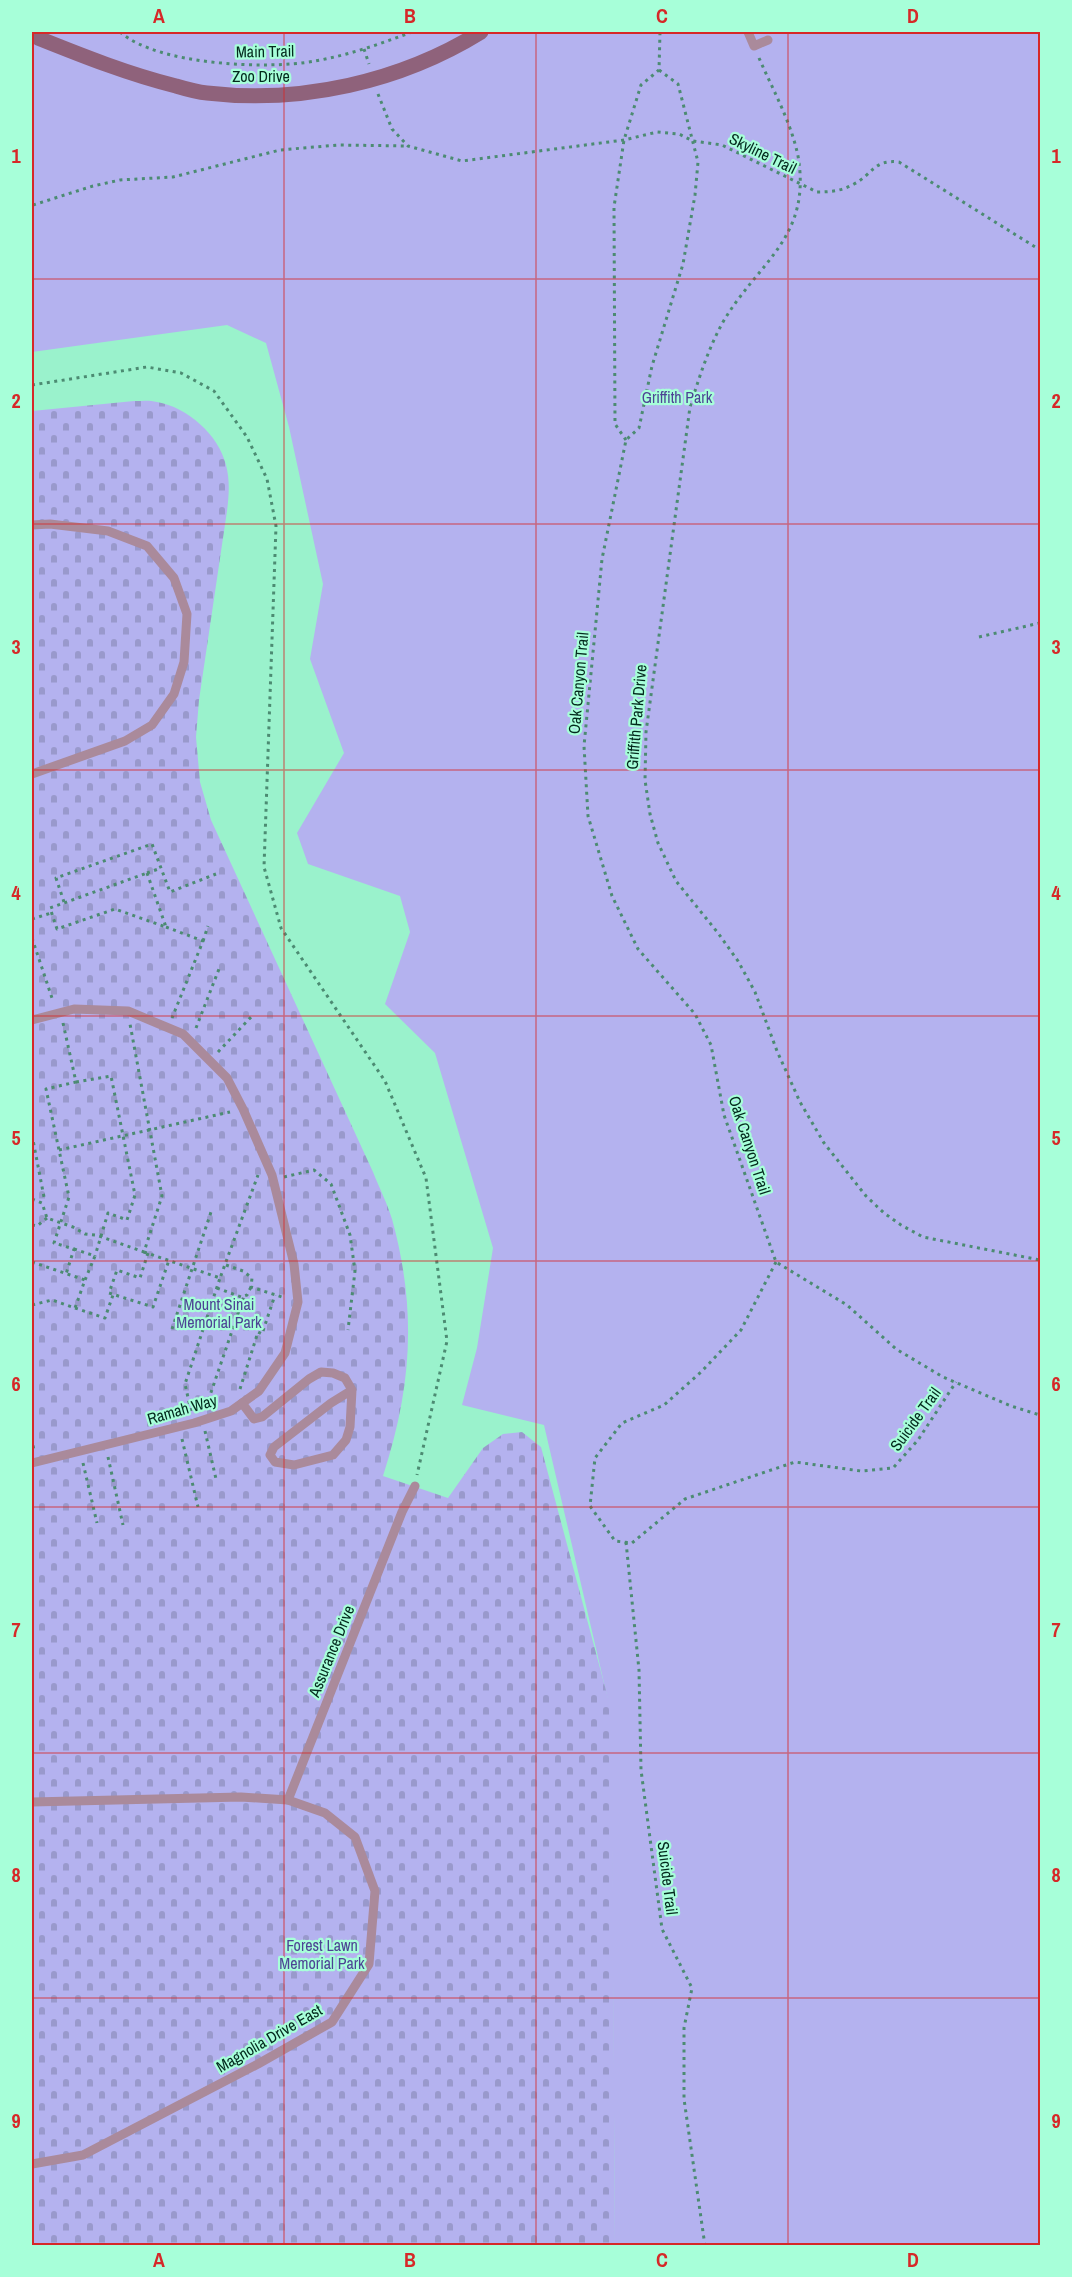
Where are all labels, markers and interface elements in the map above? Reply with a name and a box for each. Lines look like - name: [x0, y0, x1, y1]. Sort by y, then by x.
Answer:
- text: A: [153, 2, 165, 29]
- text: B: [404, 2, 416, 29]
- text: C: [656, 2, 668, 29]
- text: D: [907, 2, 919, 29]
- street label: Main Trail: [236, 39, 294, 63]
- street label: Zoo Drive: [232, 65, 290, 87]
- street label: Skyline Trail: [726, 127, 800, 179]
- text: 1: [11, 142, 21, 169]
- text: 1: [1051, 142, 1061, 169]
- park label: Griffith Park: [642, 386, 713, 408]
- text: 2: [11, 387, 21, 414]
- text: 2: [1051, 387, 1061, 414]
- street label: Oak Canyon Trail: [563, 631, 593, 735]
- text: 3: [11, 633, 21, 660]
- text: 3: [1051, 633, 1061, 660]
- street label: Griffith Park Drive: [620, 663, 652, 771]
- text: 4: [11, 879, 21, 906]
- text: 4: [1051, 879, 1061, 906]
- street label: Oak Canyon Trail: [724, 1093, 776, 1197]
- text: 5: [11, 1124, 21, 1151]
- text: 5: [1051, 1124, 1061, 1151]
- park label: Mount Sinai Memorial Park: [176, 1293, 262, 1333]
- text: 6: [11, 1370, 21, 1397]
- text: 6: [1051, 1370, 1061, 1397]
- street label: Suicide Trail: [884, 1383, 946, 1455]
- street label: Ramah Way: [145, 1388, 220, 1429]
- street label: Assurance Drive: [302, 1602, 359, 1701]
- text: 7: [11, 1616, 21, 1643]
- text: 7: [1051, 1616, 1061, 1643]
- street label: Suicide Trail: [653, 1840, 683, 1916]
- text: 8: [11, 1861, 21, 1888]
- text: 8: [1051, 1861, 1061, 1888]
- park label: Forest Lawn Memorial Park: [279, 1934, 365, 1974]
- street label: Magnolia Drive East: [212, 1999, 326, 2077]
- text: 9: [11, 2107, 21, 2134]
- text: 9: [1051, 2107, 1061, 2134]
- text: A: [153, 2246, 165, 2273]
- text: B: [404, 2246, 416, 2273]
- text: C: [656, 2246, 668, 2273]
- text: D: [907, 2246, 919, 2273]

